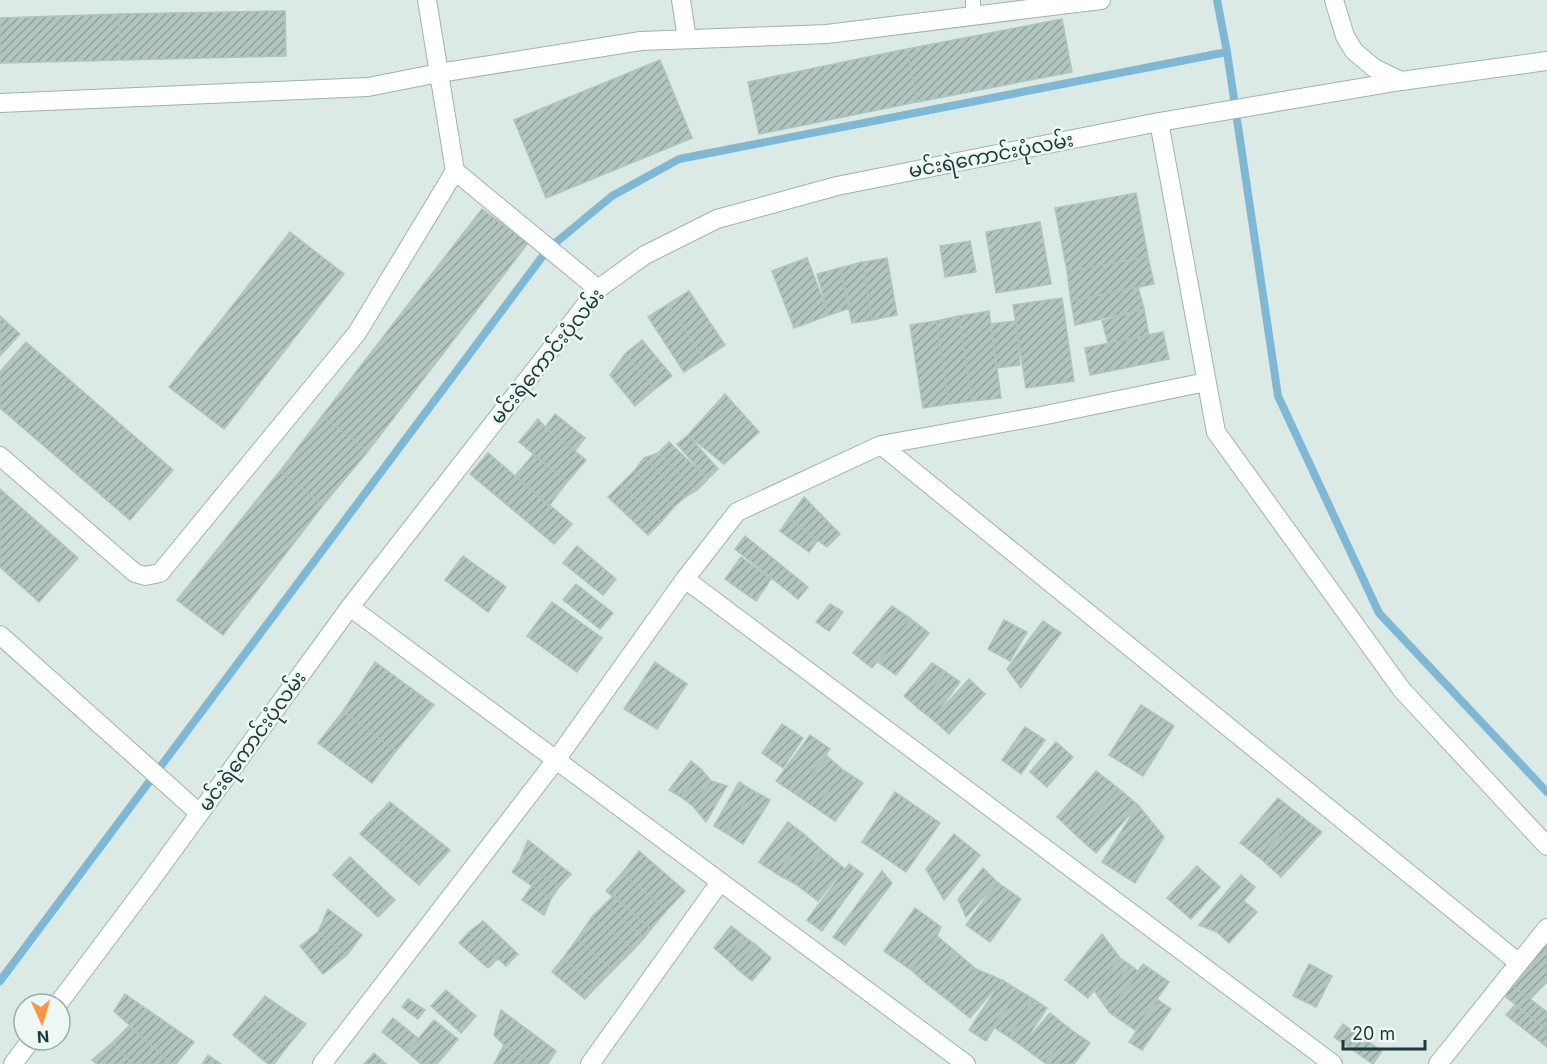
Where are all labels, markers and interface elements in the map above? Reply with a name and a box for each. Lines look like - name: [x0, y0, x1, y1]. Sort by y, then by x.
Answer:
- street label: မင်းရဲကောင်းပုံလမ်း: [906, 125, 1076, 188]
- street label: မင်းရဲကောင်းပုံလမ်း: [483, 282, 613, 432]
- street label: မင်းရဲကောင်းပုံလမ်း: [191, 665, 315, 819]
- north arrow: [12, 992, 72, 1052]
- scale bar: [1343, 1013, 1426, 1051]
- text: 20 m: [1352, 1023, 1395, 1044]
- text: N: [36, 1027, 50, 1047]

